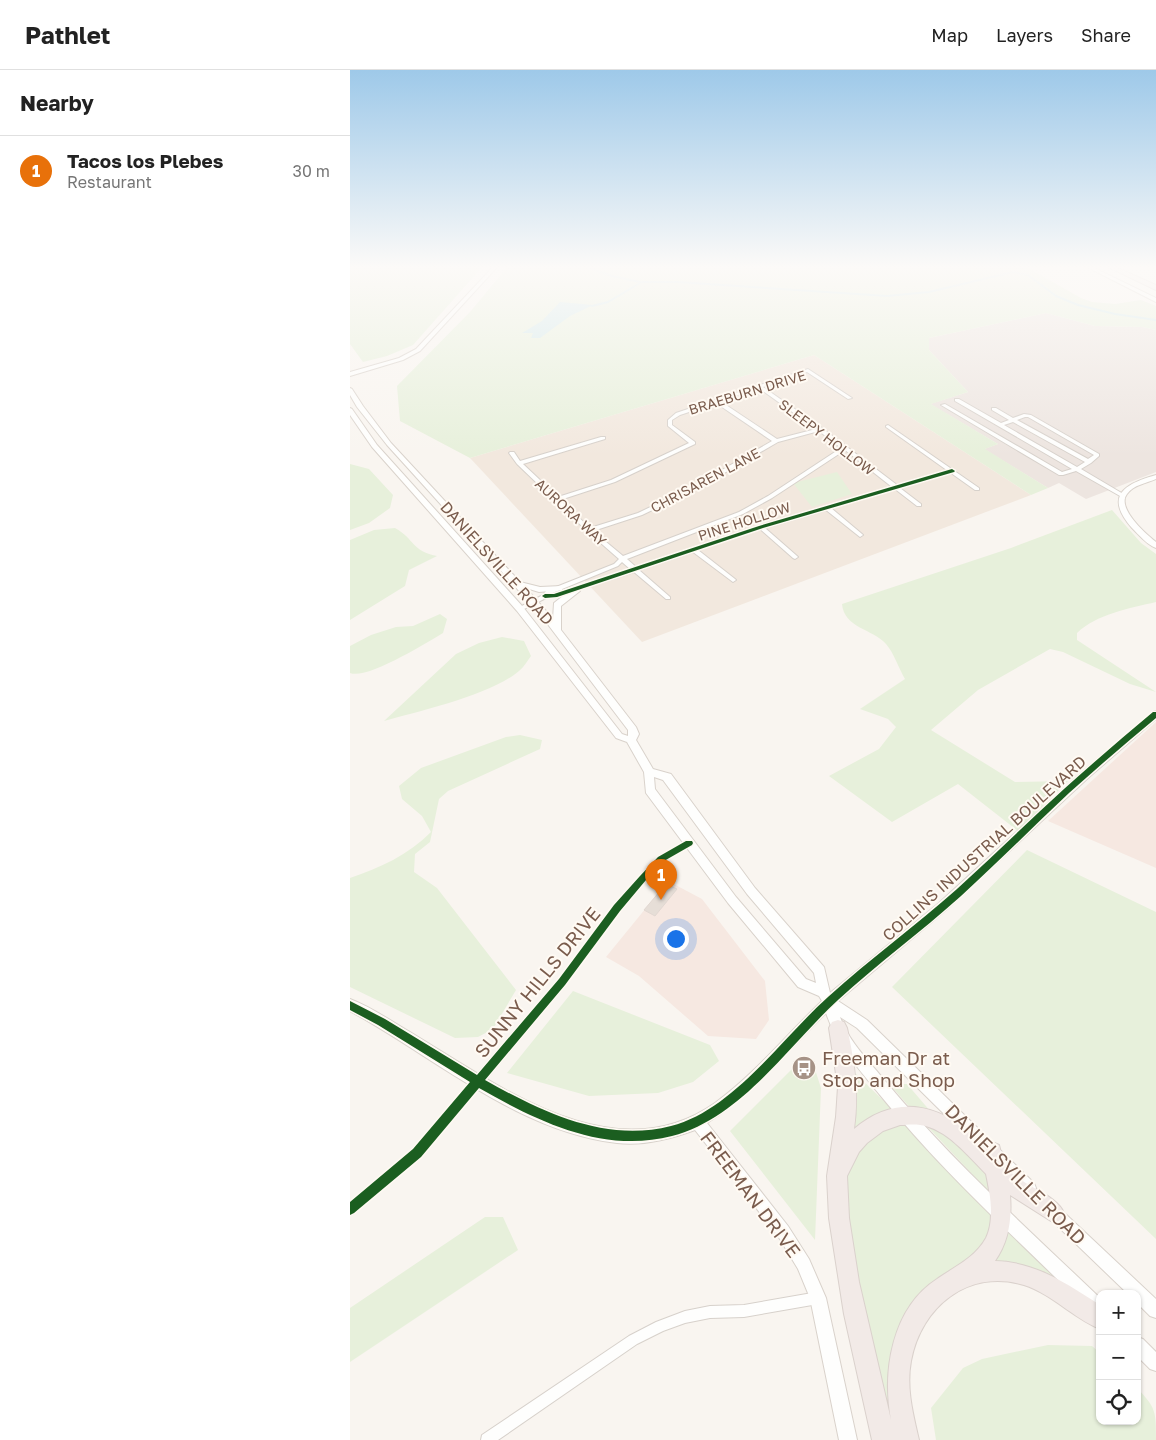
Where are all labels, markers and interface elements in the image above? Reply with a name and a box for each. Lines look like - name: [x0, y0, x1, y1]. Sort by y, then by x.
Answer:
- text: Pathlet: [25, 20, 110, 49]
- text: Map: [931, 24, 968, 46]
- text: Layers: [996, 24, 1053, 46]
- text: Share: [1081, 24, 1131, 46]
- text: Nearby: [20, 90, 94, 116]
- text: Tacos los Plebes: [67, 149, 223, 172]
- text: 1: [32, 161, 40, 181]
- text: 30 m: [293, 161, 330, 181]
- text: Restaurant: [67, 172, 152, 192]
- street label: BRAEBURN DRIVE: [686, 366, 808, 418]
- street label: SLEEPY HOLLOW: [776, 395, 879, 479]
- street label: CHRISAREN LANE: [647, 444, 763, 516]
- street label: AURORA WAY: [532, 475, 610, 549]
- street label: DANIELSVILLE ROAD: [436, 497, 558, 629]
- street label: PINE HOLLOW: [696, 498, 793, 544]
- street label: COLLINS INDUSTRIAL BOULEVARD: [878, 751, 1090, 945]
- pin: 1: [645, 859, 677, 900]
- street label: SUNNY HILLS DRIVE: [469, 902, 605, 1062]
- your location: [663, 926, 689, 952]
- place label: Freeman Dr at Stop and Shop: [822, 1046, 955, 1091]
- bus stop icon: Freeman Dr at Stop and Shop: [791, 1055, 817, 1081]
- street label: DANIELSVILLE ROAD: [941, 1099, 1091, 1249]
- street label: FREEMAN DRIVE: [696, 1126, 806, 1262]
- map controls: [1096, 1290, 1141, 1425]
- button: +: [1096, 1290, 1141, 1335]
- button: −: [1096, 1335, 1141, 1380]
- button: locate: [1096, 1380, 1141, 1425]

